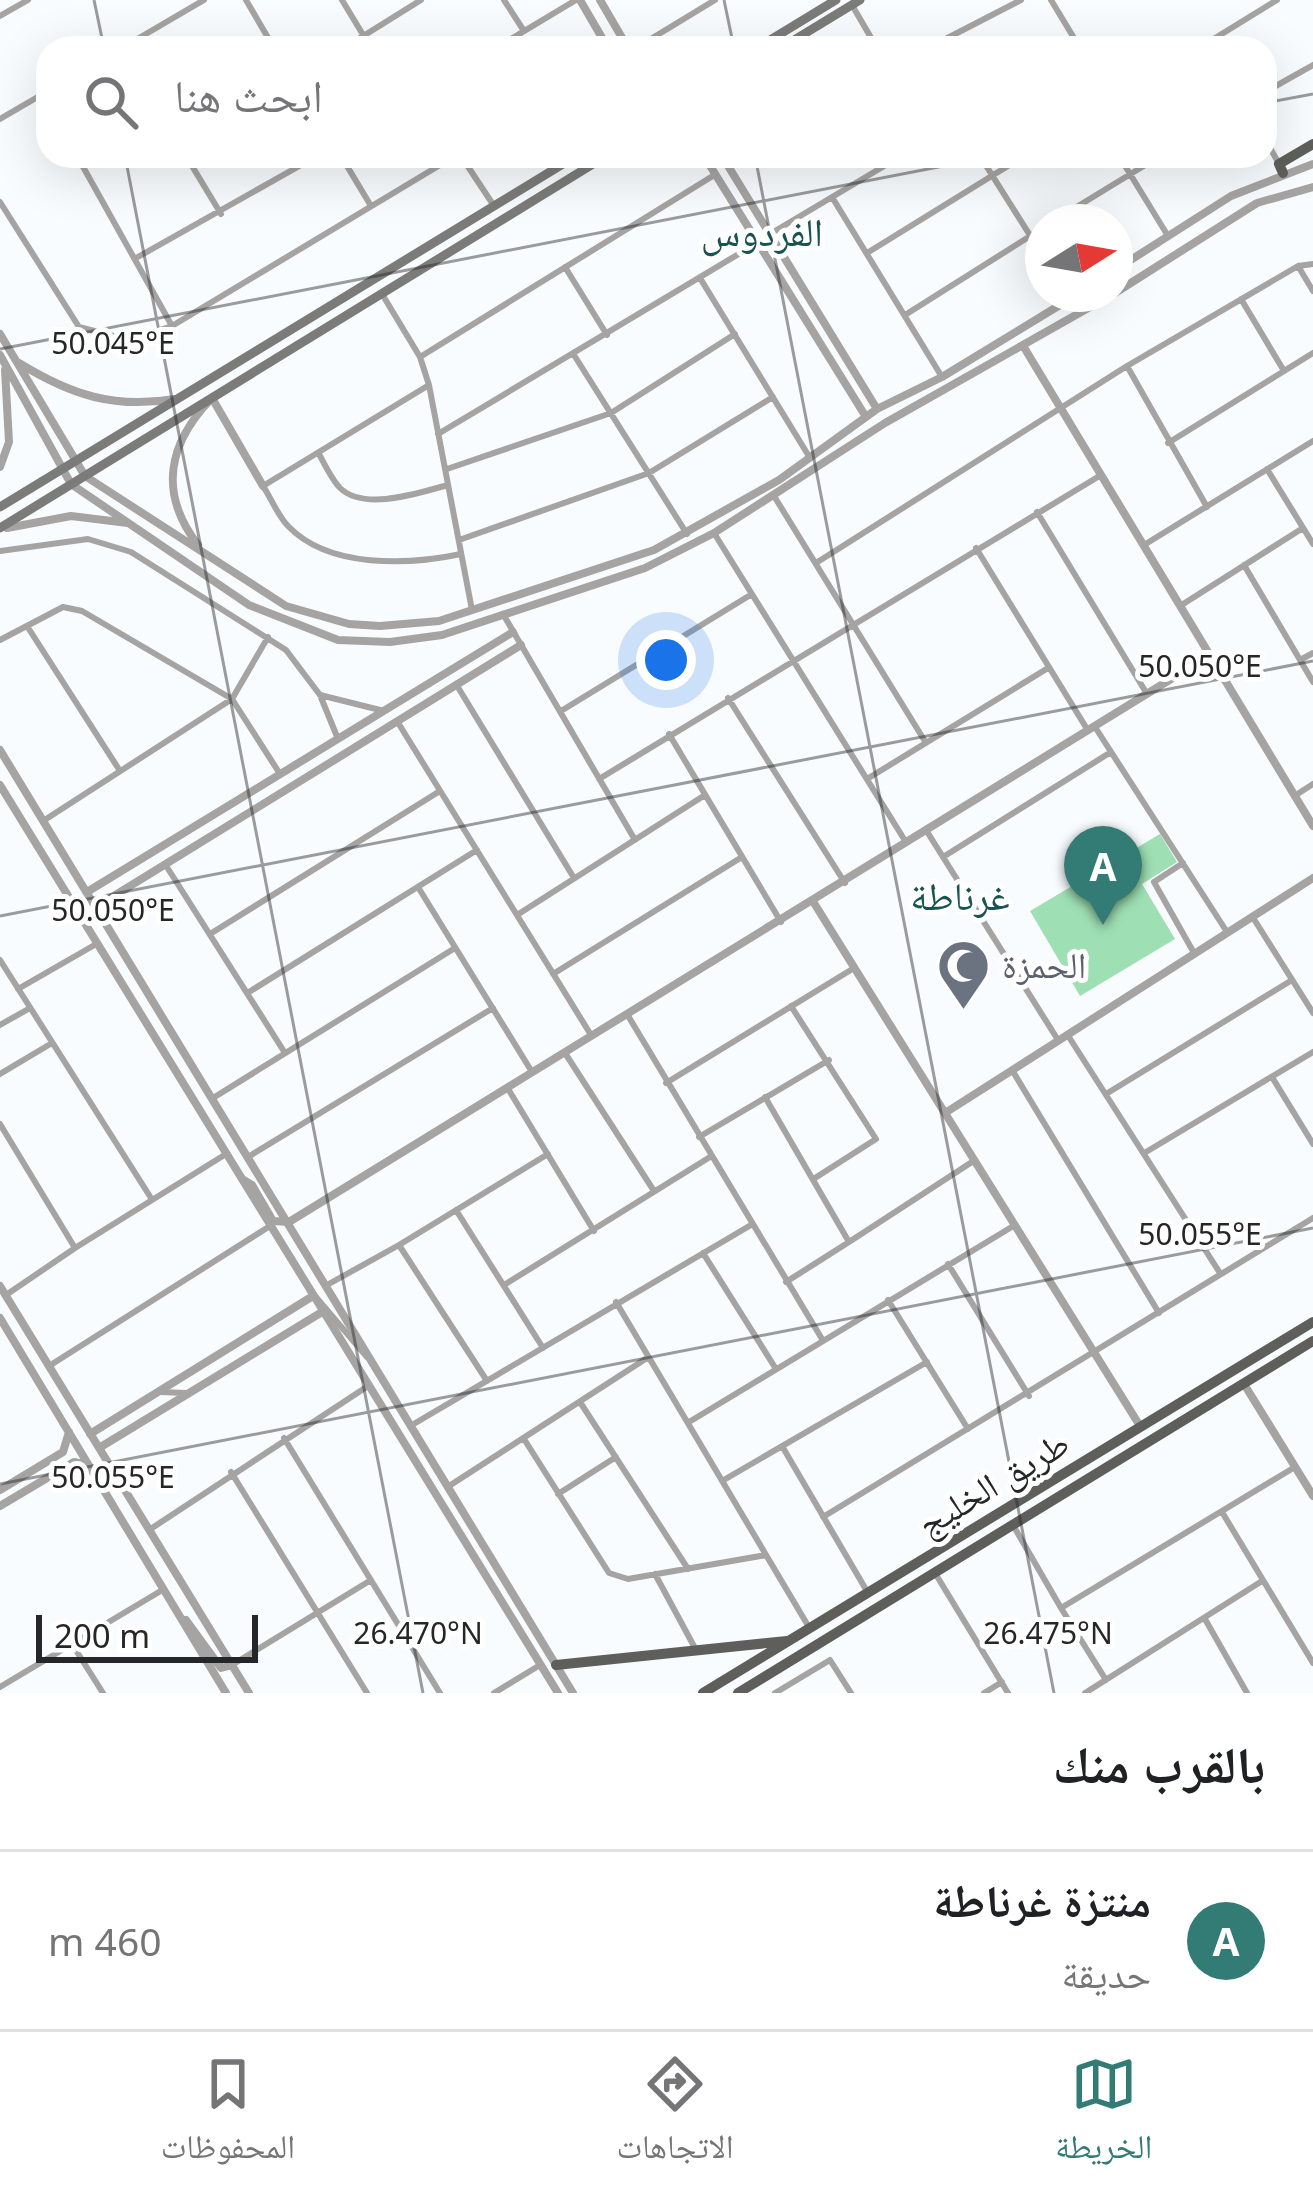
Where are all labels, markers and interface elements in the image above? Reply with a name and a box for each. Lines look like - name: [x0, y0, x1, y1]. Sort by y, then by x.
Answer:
- search box: [36, 36, 1277, 168]
- text: ابحث هنا: [174, 64, 323, 125]
- icon: search: [78, 69, 144, 135]
- district label: الفردوس: [701, 204, 823, 257]
- north arrow: [1025, 204, 1133, 312]
- text: 50.045°E: [51, 322, 175, 363]
- your location: [636, 630, 696, 690]
- text: 50.050°E: [1138, 645, 1262, 686]
- pin: A: [1064, 826, 1142, 925]
- district label: غرناطة: [910, 868, 1010, 921]
- text: 50.050°E: [51, 889, 175, 930]
- mosque icon: الحمزة: [935, 937, 991, 1011]
- place label: الحمزة: [1002, 940, 1086, 989]
- text: 50.055°E: [1138, 1213, 1262, 1254]
- street label: طريق الخليج: [908, 1418, 1078, 1547]
- text: 50.055°E: [51, 1456, 175, 1497]
- scale bar: [36, 1609, 258, 1662]
- text: 26.470°N: [353, 1612, 483, 1653]
- text: 26.475°N: [983, 1612, 1113, 1653]
- text: 200 m: [54, 1613, 150, 1658]
- text: بالقرب منك: [1053, 1728, 1265, 1798]
- text: منتزة غرناطة: [933, 1869, 1151, 1930]
- text: 460 m: [48, 1914, 162, 1967]
- text: A: [1213, 1914, 1240, 1967]
- text: حديقة: [1062, 1946, 1151, 1999]
- tab: المحفوظات: [161, 2051, 295, 2179]
- tab: الاتجاهات: [616, 2051, 734, 2179]
- tab: الخريطة: [1055, 2051, 1152, 2179]

